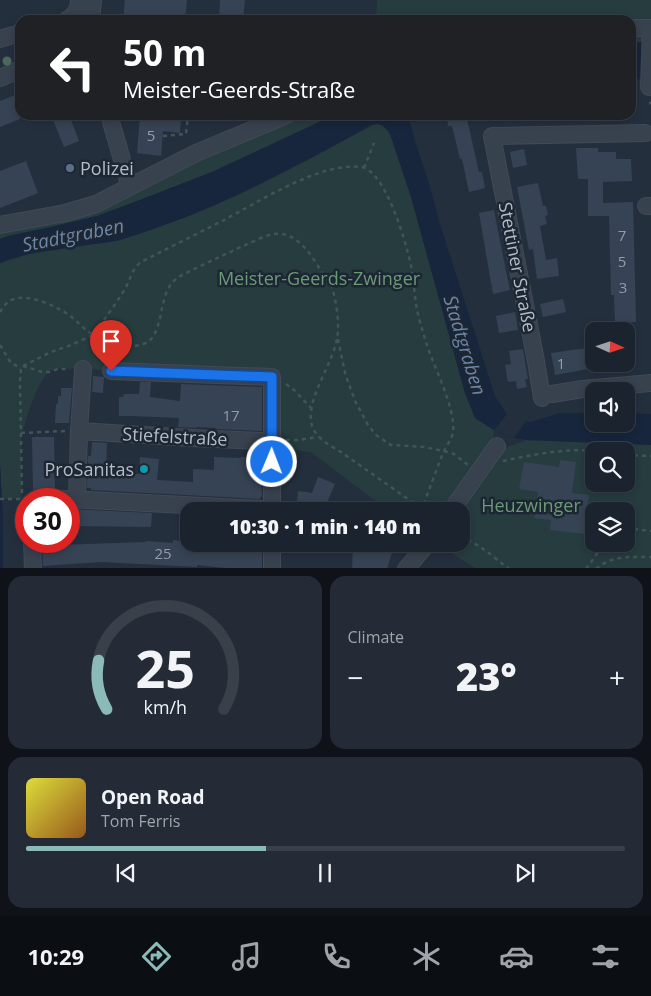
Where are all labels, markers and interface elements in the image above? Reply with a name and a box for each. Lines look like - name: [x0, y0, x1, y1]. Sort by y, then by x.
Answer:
- text: 50 m: [123, 29, 206, 76]
- icon: left: [40, 35, 105, 100]
- text: Meister-Geerds-Straße: [123, 74, 355, 104]
- house number: 5: [147, 125, 155, 145]
- place label: Polizei: [80, 156, 134, 180]
- marker: Polizei: [64, 162, 76, 174]
- street label: Stettiner Straße: [494, 200, 542, 334]
- water label: Stadtgraben: [20, 212, 126, 258]
- house number: 7: [618, 225, 626, 245]
- house number: 5: [618, 251, 626, 271]
- park label: Meister-Geerds-Zwinger: [218, 266, 421, 290]
- house number: 3: [619, 277, 627, 297]
- water label: Stadtgraben: [437, 292, 493, 398]
- pin: [90, 320, 132, 371]
- north arrow: [585, 322, 635, 372]
- map controls: [585, 322, 635, 552]
- icon: arrive: [97, 327, 125, 355]
- house number: 1: [557, 353, 565, 373]
- button: sound: [585, 382, 635, 432]
- house number: 17: [222, 405, 240, 425]
- street label: Stiefelstraße: [122, 421, 228, 451]
- position arrow: [245, 435, 297, 487]
- button: search: [585, 442, 635, 492]
- place label: ProSanitas: [45, 457, 134, 481]
- marker: ProSanitas: [138, 463, 150, 475]
- speed limit sign: 30: [15, 488, 80, 553]
- park label: Heuzwinger: [481, 493, 581, 517]
- button: layers: [585, 502, 635, 552]
- text: 10:30 · 1 min · 140 m: [229, 514, 421, 540]
- house number: 25: [154, 543, 172, 563]
- text: Climate: [348, 626, 404, 648]
- text: 25: [135, 632, 194, 703]
- text: 23°: [456, 650, 517, 702]
- text: −: [348, 658, 364, 696]
- text: +: [609, 658, 625, 696]
- text: km/h: [143, 695, 186, 719]
- text: Open Road: [101, 784, 205, 810]
- text: Tom Ferris: [101, 810, 180, 832]
- icon: previous: [112, 859, 140, 887]
- icon: pause: [311, 859, 339, 887]
- icon: next: [511, 859, 539, 887]
- icon: directions: [139, 939, 174, 974]
- icon: music: [229, 939, 264, 974]
- icon: phone: [319, 939, 354, 974]
- icon: climate: [409, 939, 444, 974]
- icon: car: [499, 939, 534, 974]
- icon: filters: [588, 939, 623, 974]
- text: 10:29: [27, 941, 84, 971]

